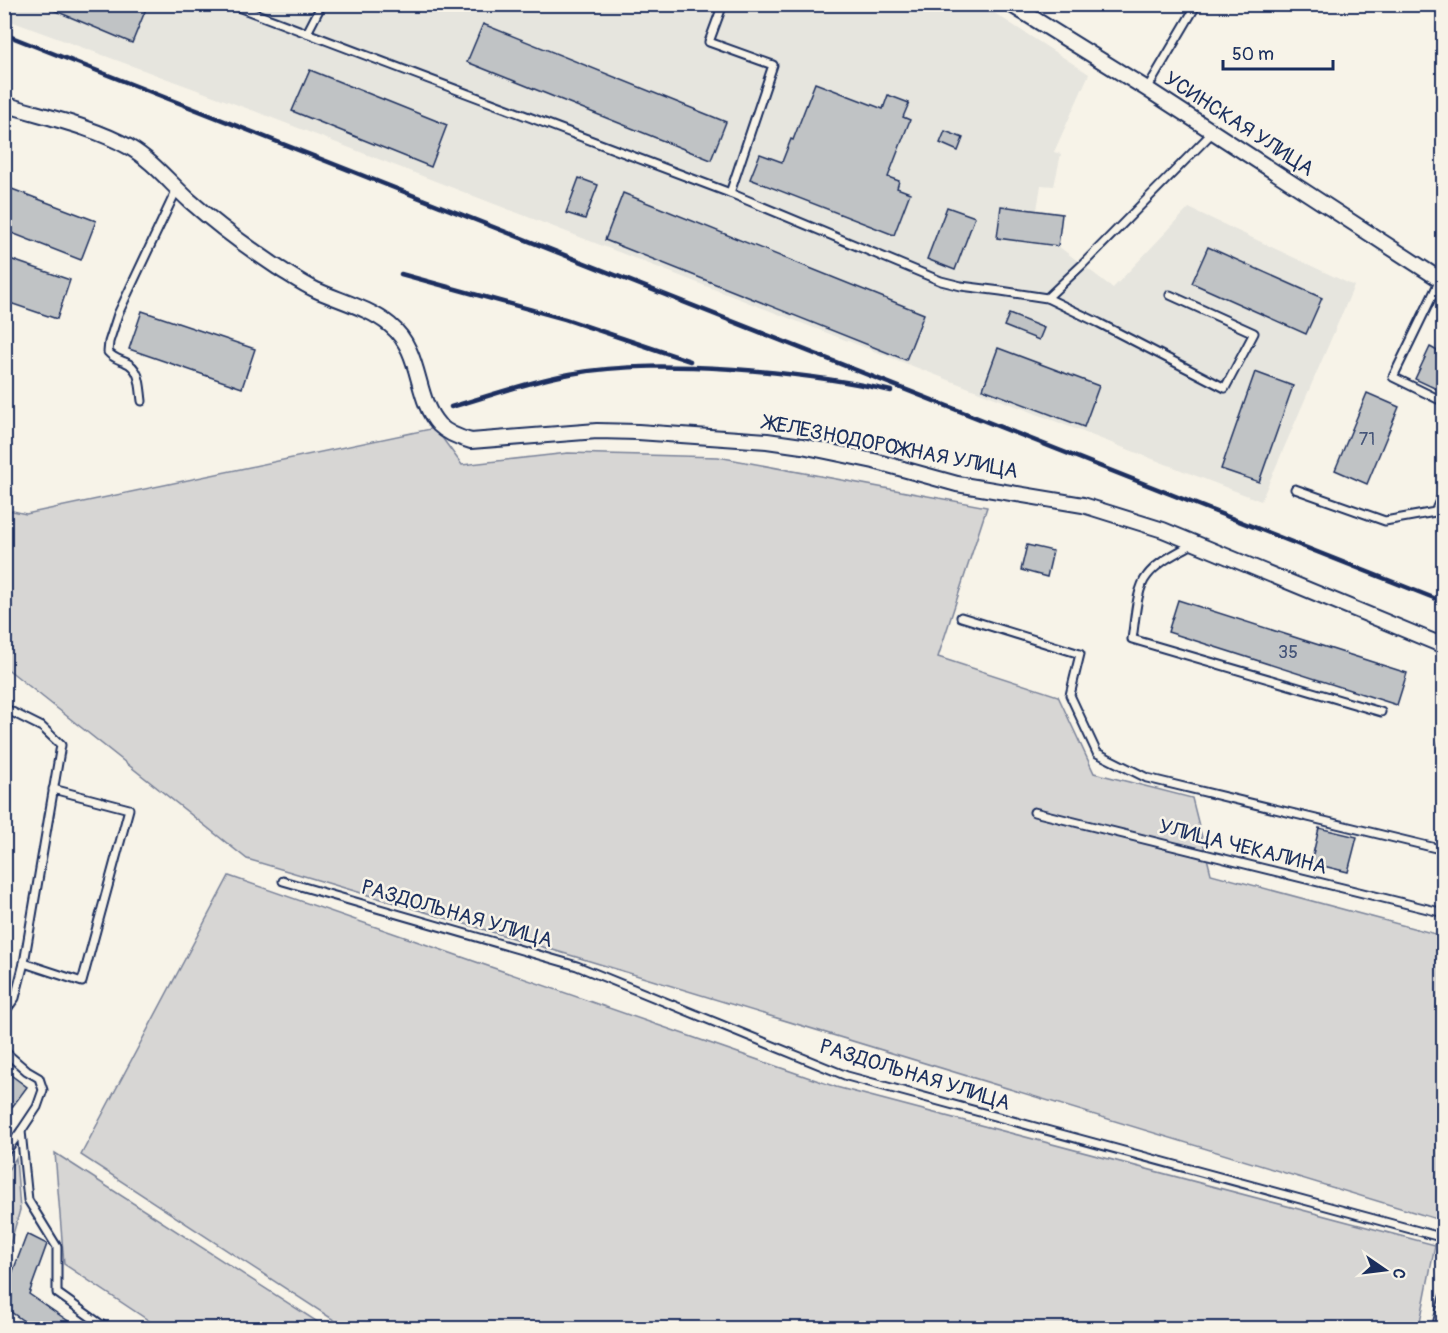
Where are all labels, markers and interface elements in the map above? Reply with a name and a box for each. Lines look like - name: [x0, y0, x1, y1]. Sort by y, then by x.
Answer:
- scale bar: [1223, 33, 1332, 71]
- text: 50 m: [1232, 43, 1274, 66]
- street label: УСИНСКАЯ УЛИЦА: [1159, 66, 1319, 182]
- street label: ЖЕЛЕЗНОДОРОЖНАЯ УЛИЦА: [759, 409, 1020, 485]
- house number: 71: [1359, 428, 1375, 451]
- house number: 35: [1278, 641, 1298, 664]
- street label: УЛИЦА ЧЕКАЛИНА: [1156, 813, 1330, 881]
- street label: РАЗДОЛЬНАЯ УЛИЦА: [358, 874, 556, 954]
- street label: РАЗДОЛЬНАЯ УЛИЦА: [816, 1033, 1014, 1117]
- north arrow: [1355, 1240, 1415, 1300]
- text: С: [1388, 1266, 1409, 1281]

